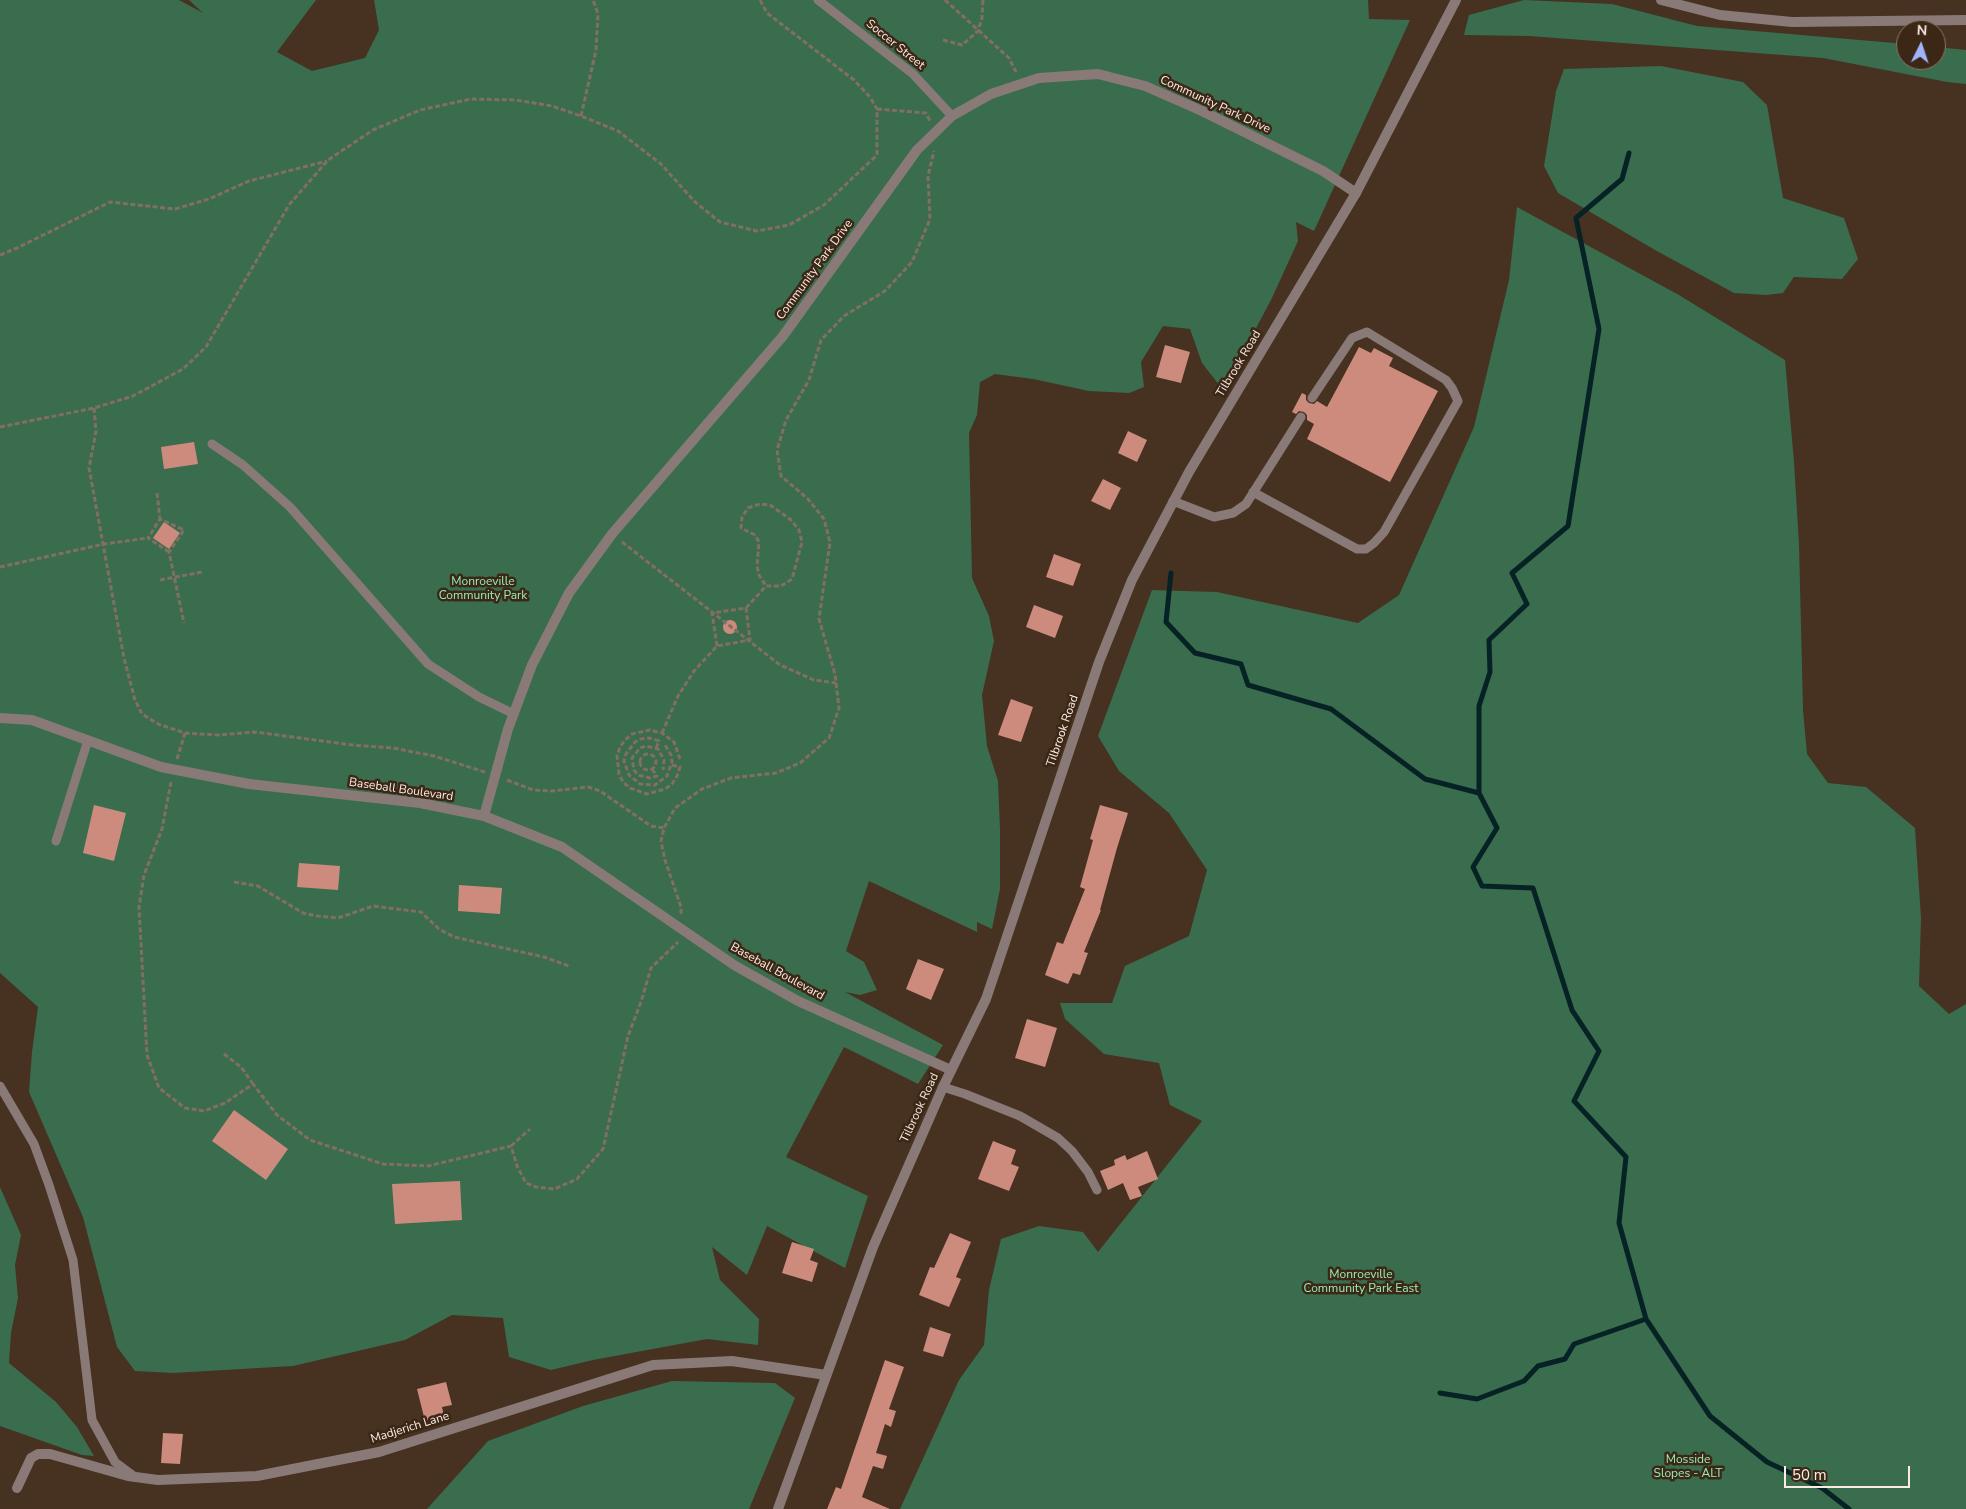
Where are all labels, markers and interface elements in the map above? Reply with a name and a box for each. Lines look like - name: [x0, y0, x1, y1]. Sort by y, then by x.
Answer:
- street label: Soccer Street: [863, 17, 927, 73]
- north arrow: [1896, 20, 1946, 70]
- text: N: [1916, 21, 1928, 40]
- street label: Community Park Drive: [1157, 73, 1273, 137]
- street label: Community Park Drive: [774, 217, 856, 323]
- street label: Tilbrook Road: [1213, 328, 1265, 400]
- park label: Monroeville Community Park: [439, 575, 527, 603]
- street label: Tilbrook Road: [1044, 693, 1082, 769]
- street label: Baseball Boulevard: [348, 776, 454, 804]
- street label: Baseball Boulevard: [728, 940, 826, 1004]
- street label: Tilbrook Road: [898, 1071, 942, 1145]
- park label: Monroeville Community Park East: [1304, 1268, 1418, 1296]
- street label: Madjerich Lane: [369, 1409, 451, 1447]
- park label: Mosside Slopes - ALT: [1654, 1453, 1722, 1481]
- scale bar: [1786, 1456, 1912, 1488]
- text: 50 m: [1792, 1465, 1827, 1485]

